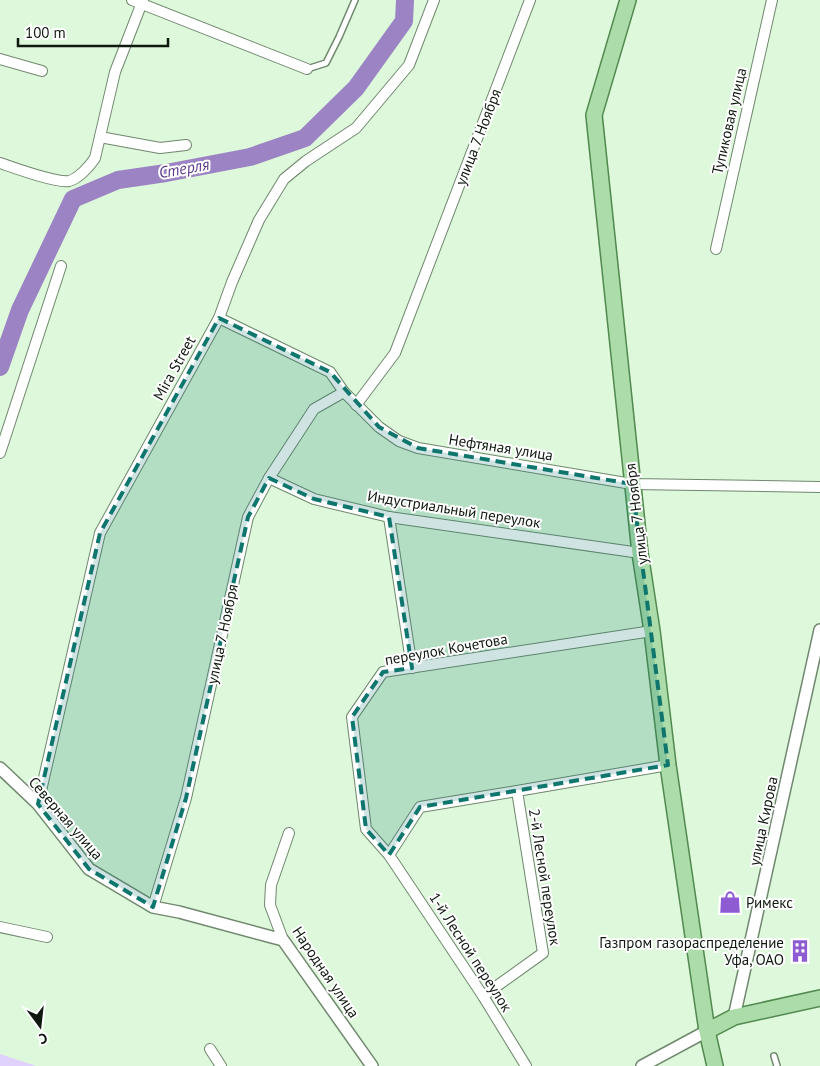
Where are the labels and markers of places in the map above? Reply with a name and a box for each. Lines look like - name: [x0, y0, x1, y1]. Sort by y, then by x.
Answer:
- shop icon: Римекс: [717, 889, 743, 915]
- place label: Римекс: [746, 893, 793, 912]
- place label: Газпром газораспределение Уфа, ОАО: [599, 933, 784, 969]
- building icon: Газпром газораспределение Уфа, ОАО: [787, 938, 813, 964]

